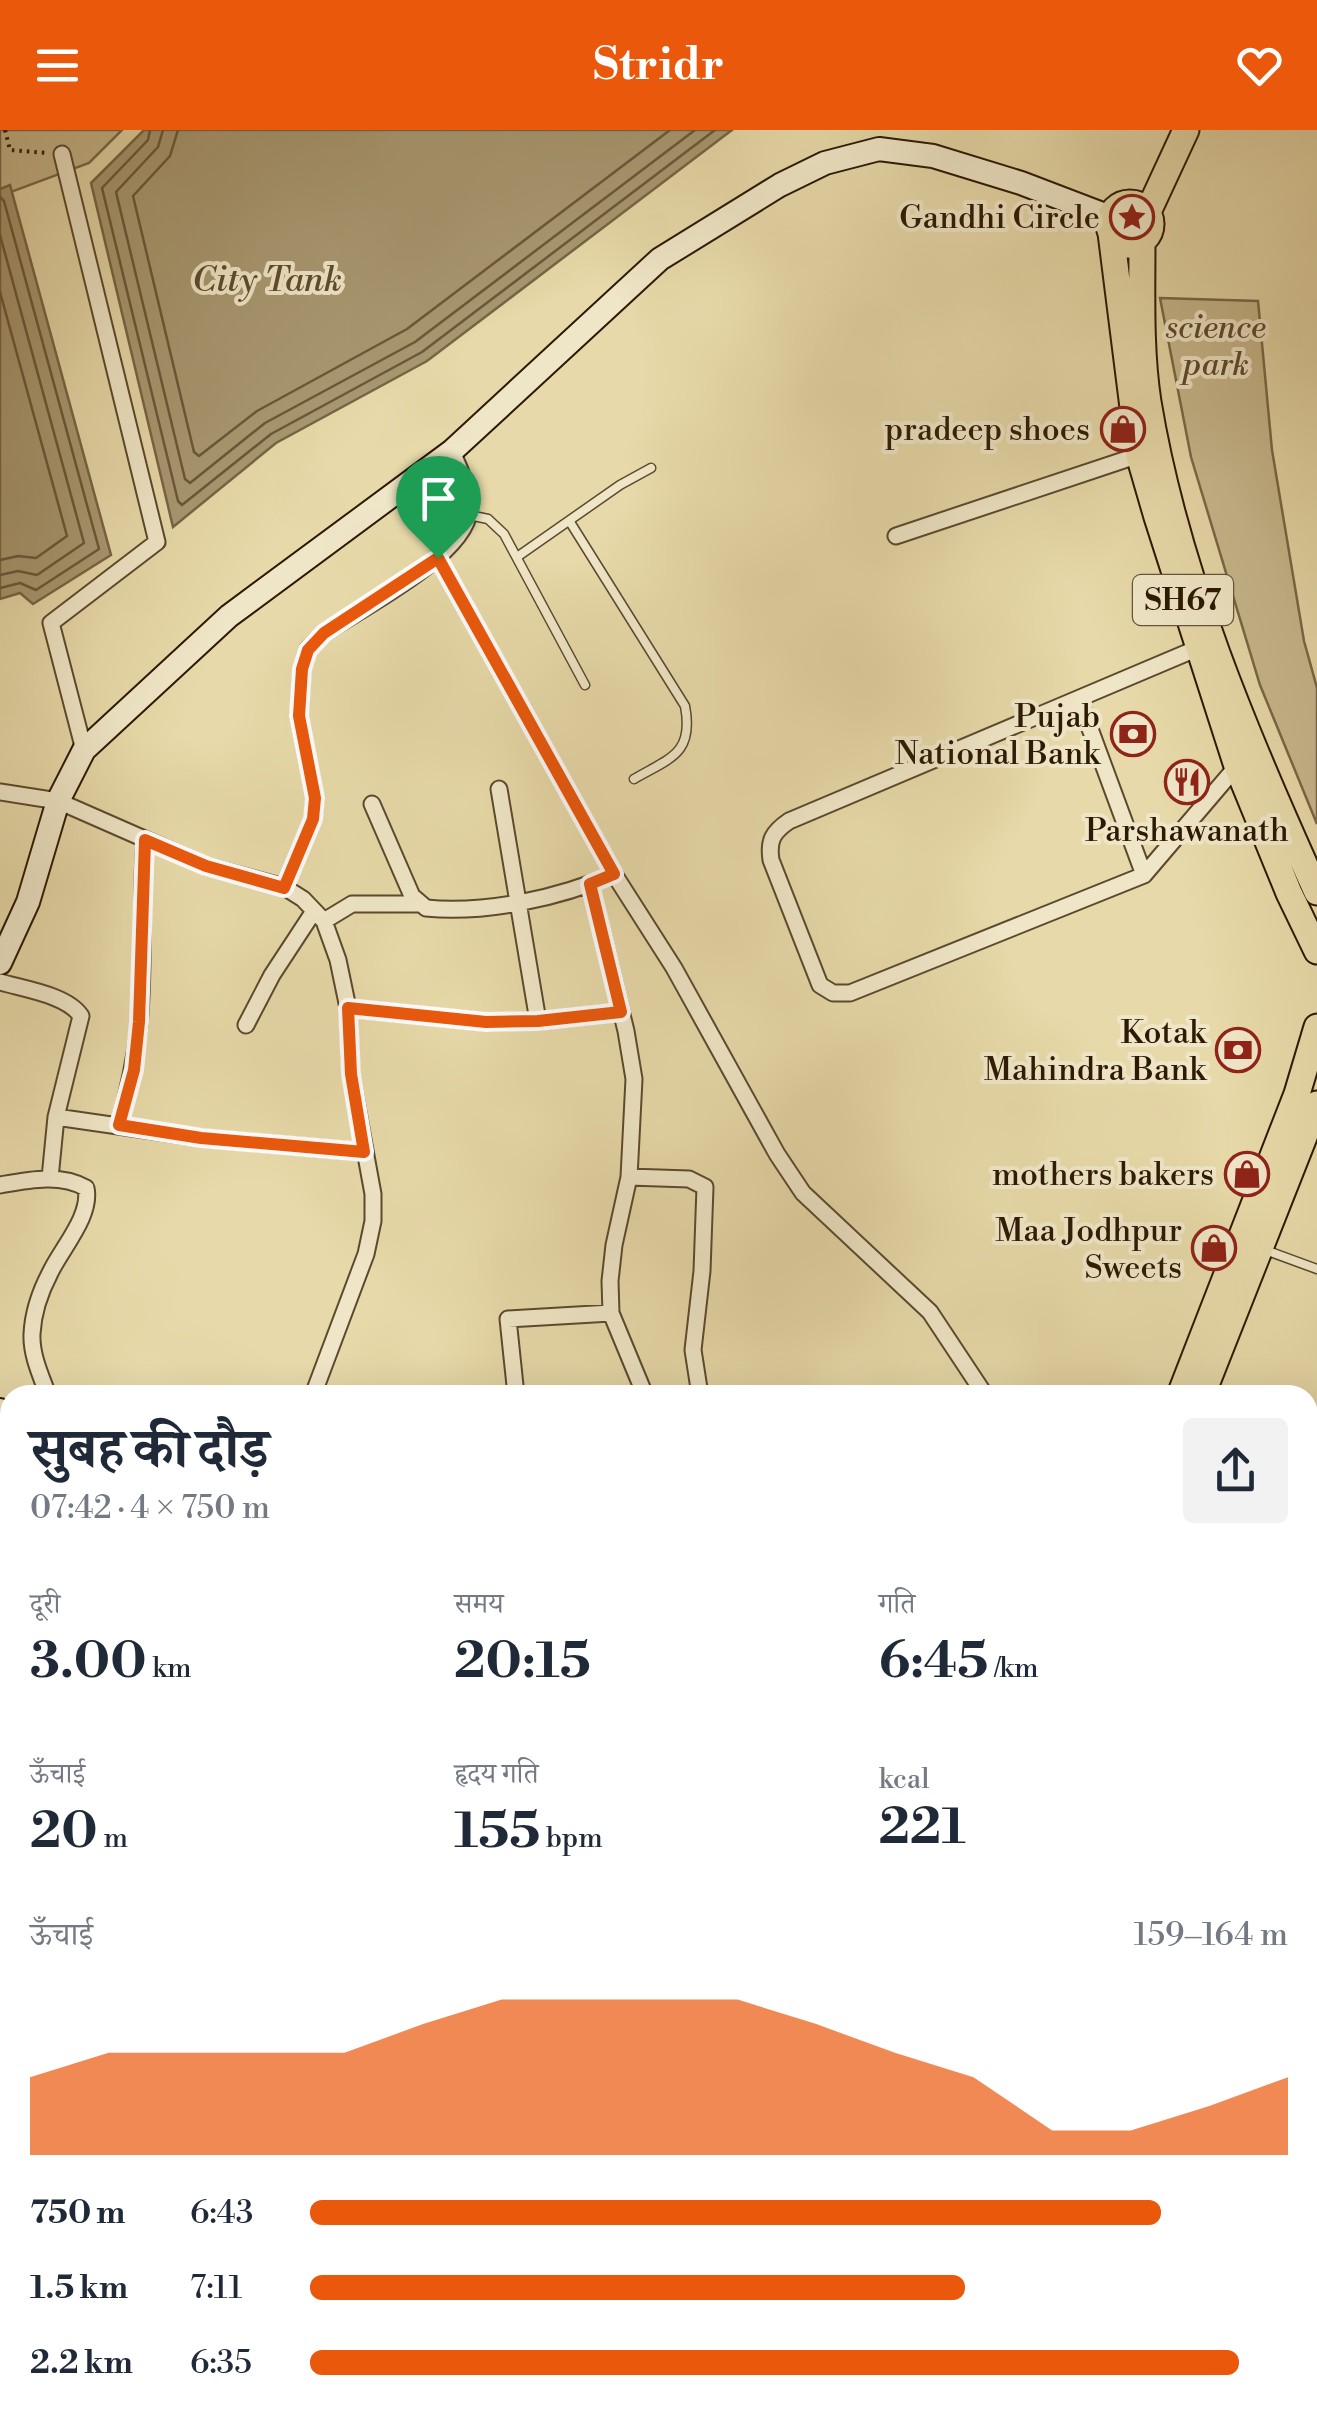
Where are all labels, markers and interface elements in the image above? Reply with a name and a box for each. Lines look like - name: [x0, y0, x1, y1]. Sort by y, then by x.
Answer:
- text: Stridr: [593, 37, 724, 94]
- icon: menu: [30, 38, 85, 93]
- icon: heart: [1232, 38, 1287, 93]
- place icon: Gandhi Circle: [1109, 194, 1155, 240]
- place label: Gandhi Circle: [899, 198, 1100, 238]
- water label: City Tank: [192, 259, 342, 302]
- park label: science park: [1165, 308, 1266, 385]
- shop icon: pradeep shoes: [1100, 406, 1146, 452]
- place label: pradeep shoes: [885, 410, 1090, 450]
- pin: [396, 456, 481, 559]
- icon: arrive: [411, 471, 466, 526]
- road number: SH67: [1133, 575, 1233, 625]
- place label: Pujab National Bank: [895, 697, 1102, 774]
- bank icon: Pujab National Bank: [1110, 711, 1156, 757]
- restaurant icon: Parshawanath: [1164, 759, 1210, 805]
- place label: Parshawanath: [1085, 811, 1289, 851]
- place label: Kotak Mahindra Bank: [984, 1013, 1208, 1090]
- bank icon: Kotak Mahindra Bank: [1215, 1027, 1261, 1073]
- shop icon: mothers bakers: [1224, 1151, 1270, 1197]
- place label: mothers bakers: [992, 1155, 1214, 1195]
- place label: Maa Jodhpur Sweets: [995, 1211, 1182, 1288]
- shop icon: Maa Jodhpur Sweets: [1191, 1225, 1237, 1271]
- text: सुबह की दौड़: [30, 1416, 269, 1485]
- button: share: [1183, 1418, 1288, 1523]
- text: 07:42 · 4 × 750 m: [30, 1488, 270, 1528]
- text: दूरी: [30, 1587, 60, 1622]
- text: समय: [454, 1587, 504, 1622]
- text: गति: [879, 1587, 915, 1622]
- text: 3.00: [30, 1631, 147, 1693]
- text: 20:15: [454, 1631, 591, 1693]
- text: 6:45: [879, 1631, 988, 1693]
- text: km: [147, 1651, 191, 1686]
- text: /km: [988, 1651, 1039, 1686]
- text: ऊँचाई: [30, 1757, 85, 1792]
- text: हृदय गति: [454, 1757, 539, 1792]
- text: kcal: [879, 1762, 929, 1797]
- text: 221: [879, 1797, 966, 1859]
- text: 20: [30, 1801, 98, 1863]
- text: 155: [454, 1801, 540, 1863]
- text: m: [98, 1821, 128, 1856]
- text: bpm: [540, 1821, 603, 1856]
- text: ऊँचाई: [30, 1915, 93, 1955]
- text: 159–164 m: [1134, 1915, 1288, 1955]
- text: 750 m: [30, 2193, 125, 2233]
- text: 6:43: [190, 2193, 253, 2233]
- text: 1.5 km: [30, 2268, 128, 2308]
- text: 7:11: [190, 2268, 242, 2308]
- text: 2.2 km: [30, 2343, 133, 2383]
- text: 6:35: [190, 2343, 252, 2383]

